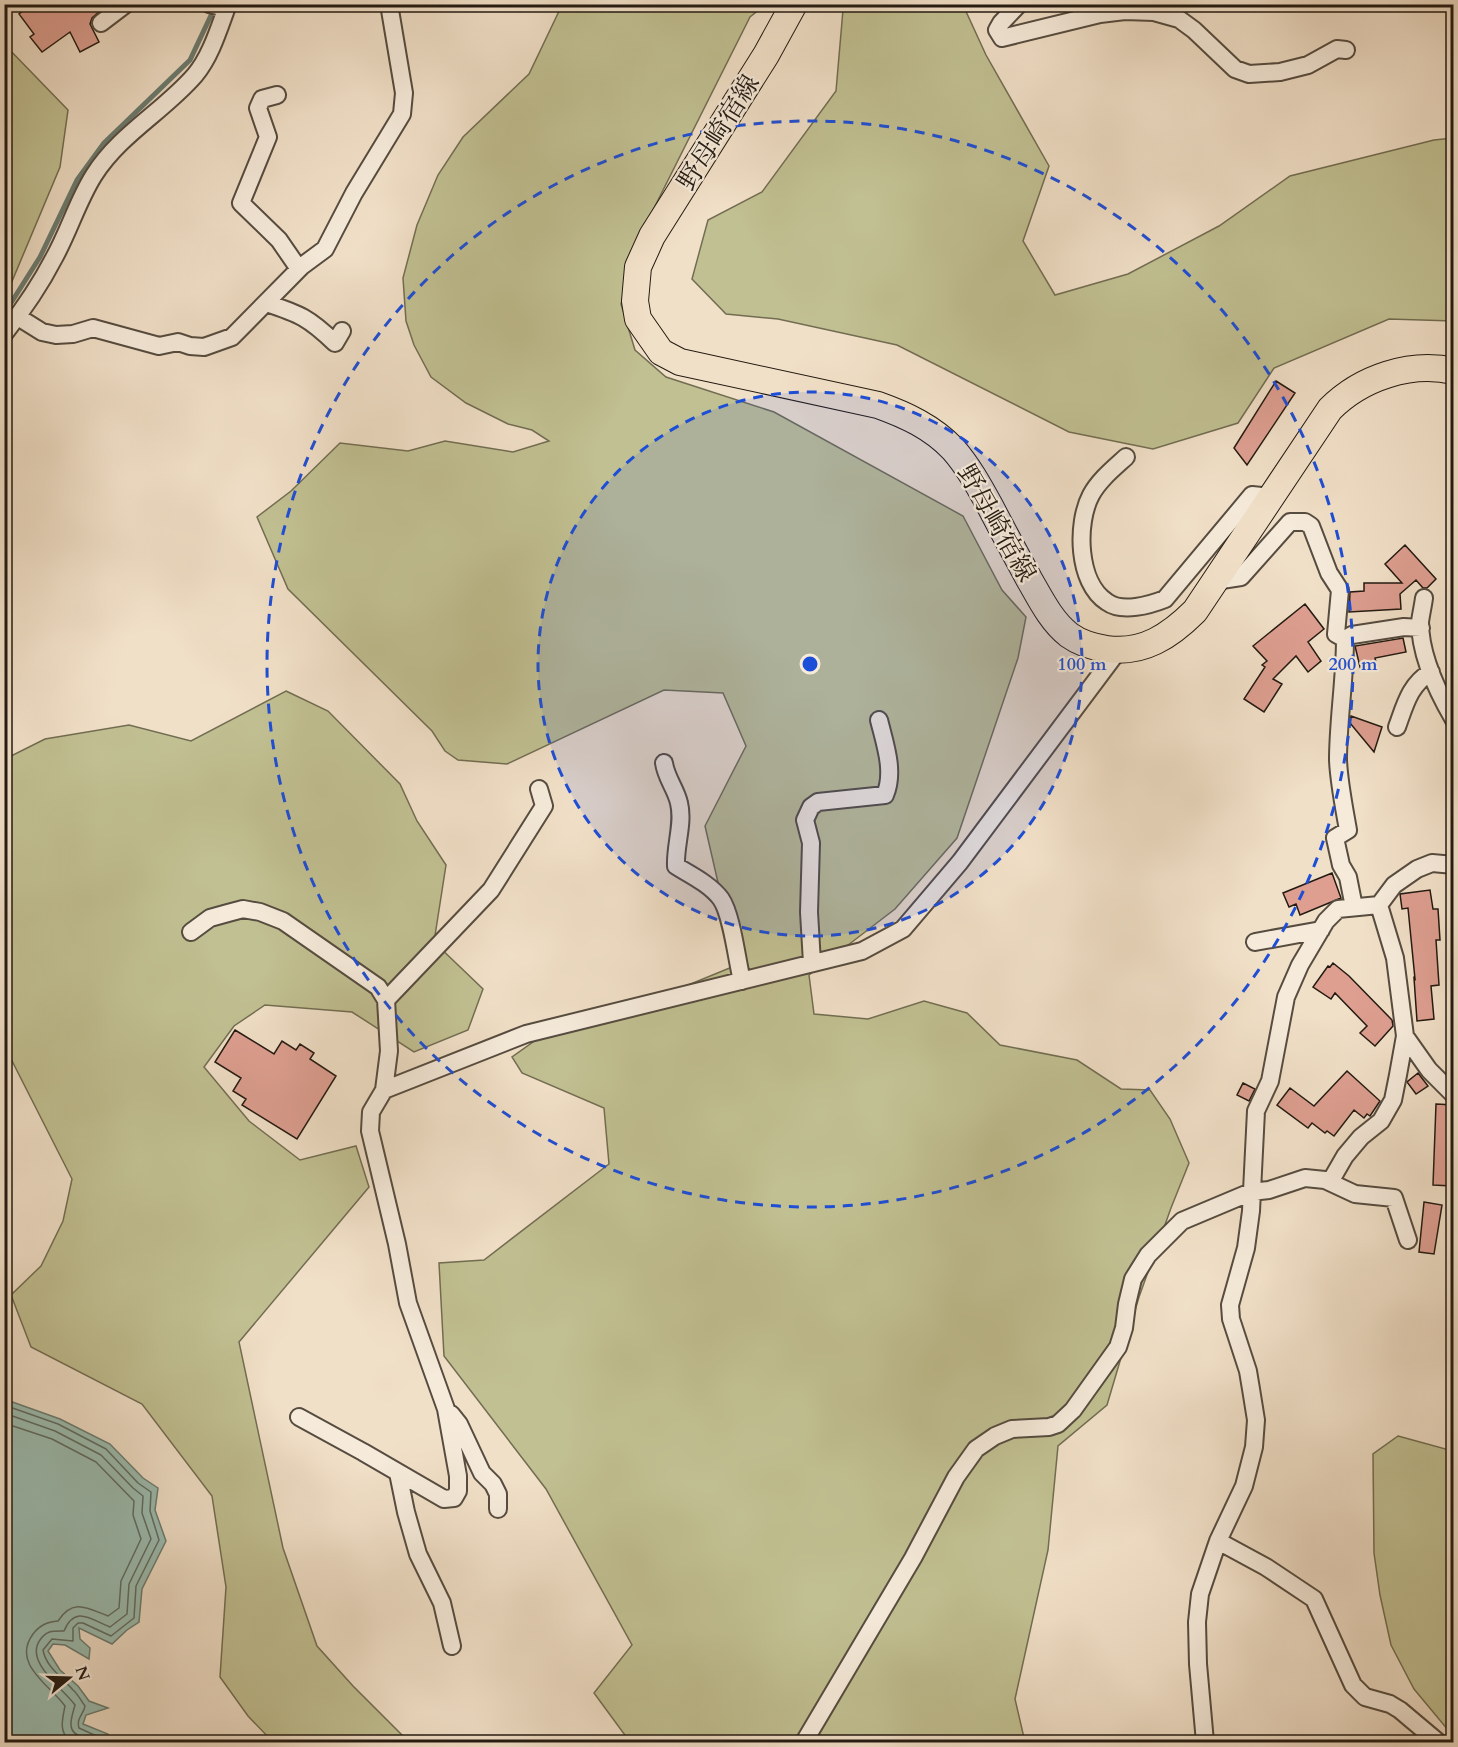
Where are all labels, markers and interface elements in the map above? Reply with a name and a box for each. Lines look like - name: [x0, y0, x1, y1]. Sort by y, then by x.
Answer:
- street label: 野母崎宿線: [669, 68, 768, 197]
- street label: 野母崎宿線: [949, 458, 1044, 588]
- text: 100 m: [1057, 652, 1107, 677]
- text: 200 m: [1328, 652, 1378, 677]
- centre of rings: [800, 654, 820, 674]
- north arrow: [39, 1648, 99, 1708]
- text: N: [70, 1663, 95, 1684]

